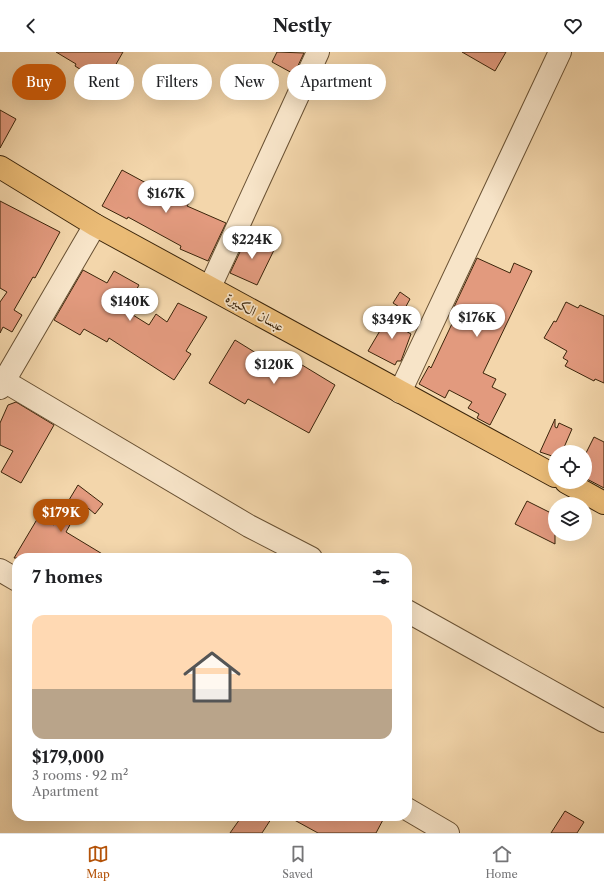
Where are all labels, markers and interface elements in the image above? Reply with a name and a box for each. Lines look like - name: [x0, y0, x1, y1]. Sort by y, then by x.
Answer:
- icon: back: [20, 15, 42, 37]
- text: Nestly: [273, 15, 331, 37]
- icon: heart: [562, 15, 584, 37]
- chip: Buy: [12, 64, 66, 100]
- chip: Rent: [74, 64, 134, 100]
- chip: Filters: [142, 64, 212, 100]
- chip: New: [220, 64, 279, 100]
- chip: Apartment: [287, 64, 386, 100]
- pin: $167K: [138, 180, 194, 214]
- text: $167K: [147, 185, 185, 201]
- pin: $224K: [224, 226, 280, 260]
- text: $224K: [232, 231, 272, 247]
- pin: $140K: [102, 288, 158, 322]
- street label: عبسان الكبيرة: [222, 289, 288, 335]
- text: $140K: [110, 293, 150, 309]
- pin: $176K: [449, 304, 505, 338]
- pin: $349K: [364, 306, 420, 340]
- text: $176K: [458, 309, 496, 325]
- text: $349K: [372, 311, 412, 327]
- pin: $120K: [246, 351, 302, 385]
- text: $120K: [254, 356, 294, 372]
- map controls: [548, 445, 592, 541]
- button: locate: [548, 445, 592, 489]
- button: layers: [548, 497, 592, 541]
- pin: $179K: [33, 499, 89, 533]
- text: $179K: [42, 504, 80, 520]
- icon: filters: [370, 566, 392, 588]
- text: 7 homes: [32, 567, 103, 587]
- icon: home: [176, 641, 248, 713]
- text: $179,000: [32, 747, 104, 767]
- text: 3 rooms · 92 m²: [32, 767, 128, 783]
- text: Apartment: [32, 783, 99, 799]
- tab: Map: [86, 843, 110, 881]
- tab: Saved: [282, 843, 313, 881]
- tab: Home: [485, 843, 518, 881]

